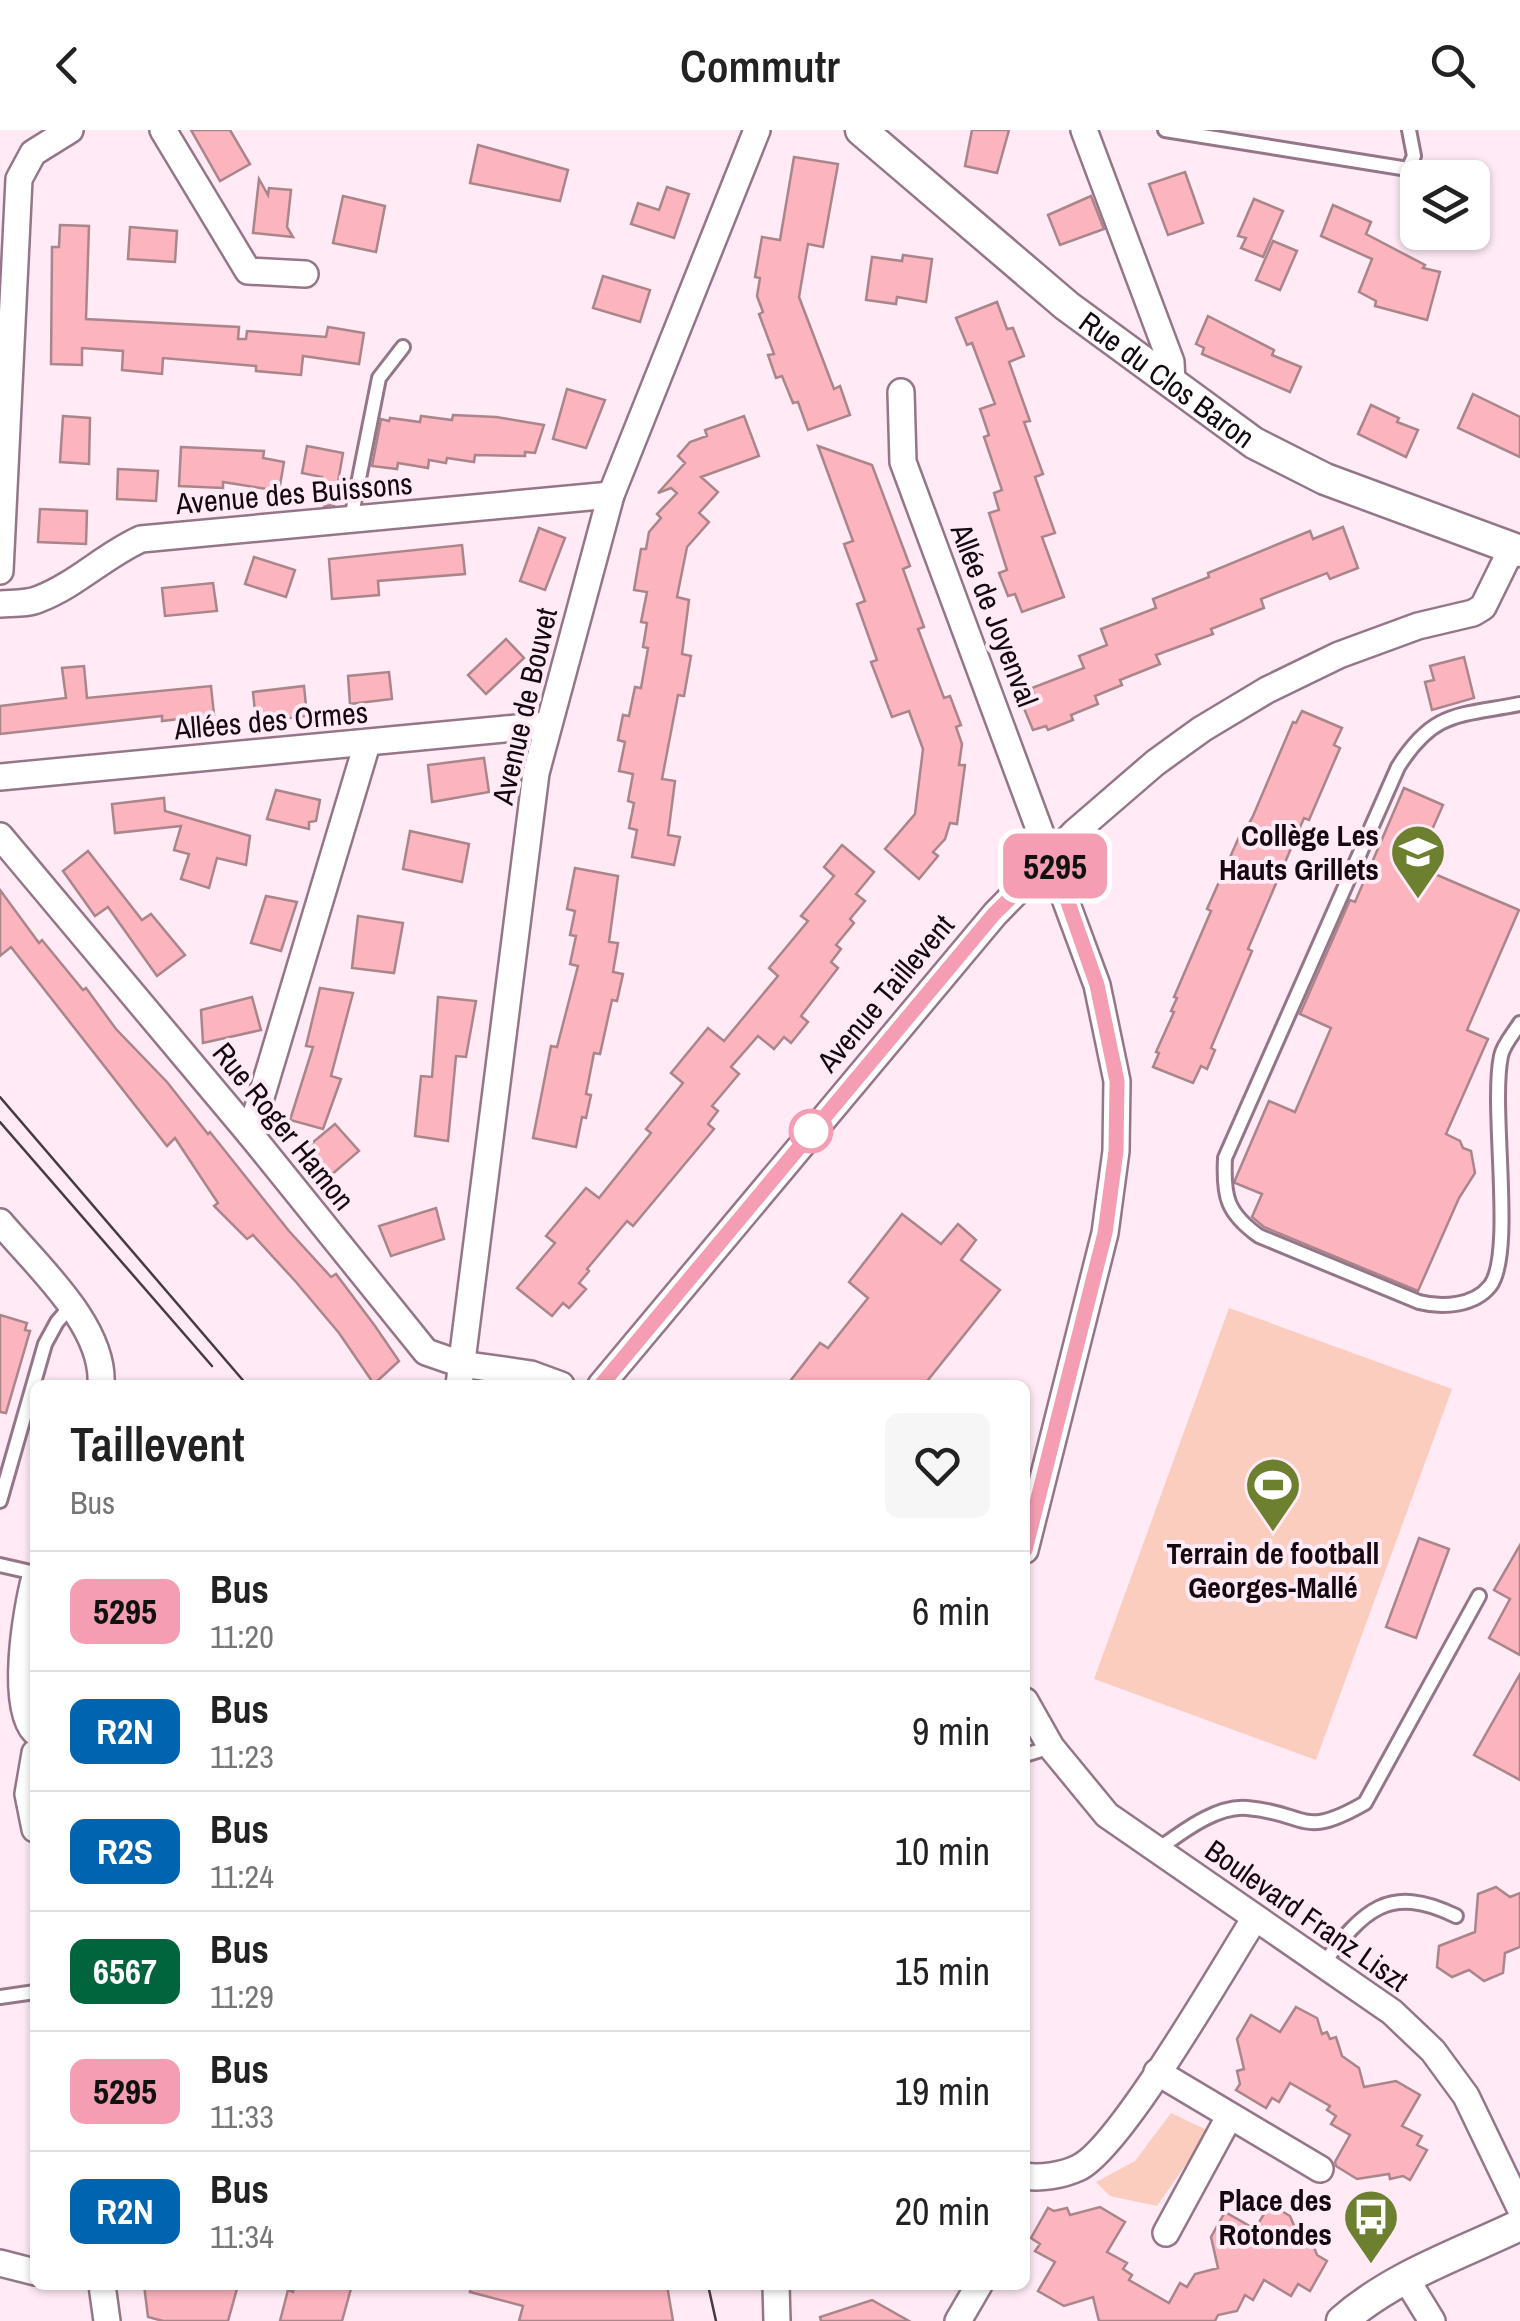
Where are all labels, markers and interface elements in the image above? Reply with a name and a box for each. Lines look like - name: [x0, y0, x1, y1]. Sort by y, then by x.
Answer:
- text: Commutr: [680, 35, 840, 96]
- icon: back: [40, 38, 95, 93]
- icon: search: [1425, 38, 1480, 93]
- map controls: [1400, 160, 1490, 250]
- button: layers: [1400, 160, 1490, 250]
- street label: Rue du Clos Baron: [1071, 302, 1263, 457]
- street label: Avenue des Buissons: [173, 463, 414, 523]
- street label: Allée de Joyenval: [941, 517, 1048, 712]
- street label: Avenue de Bouvet: [482, 604, 566, 809]
- street label: Allées des Ormes: [172, 692, 369, 748]
- place label: Collège Les Hauts Grillets: [1219, 815, 1379, 889]
- school or university icon: Collège Les Hauts Grillets: [1388, 822, 1448, 901]
- line badge: 5295: [985, 834, 1125, 898]
- text: 5295: [1023, 843, 1087, 890]
- street label: Avenue Taillevent: [807, 906, 963, 1081]
- street label: Rue Roger Hamon: [204, 1034, 364, 1218]
- unlabelled marker: [790, 1110, 832, 1152]
- text: Taillevent: [70, 1411, 245, 1476]
- button: heart: [885, 1413, 990, 1518]
- sports icon: Terrain de football Georges-Mallé: [1243, 1455, 1303, 1534]
- text: Bus: [70, 1481, 115, 1524]
- place label: Terrain de football Georges-Mallé: [1167, 1533, 1379, 1607]
- text: Bus: [210, 1564, 269, 1615]
- text: 6 min: [912, 1586, 990, 1637]
- text: 5295: [93, 1588, 157, 1635]
- text: 11:20: [210, 1615, 274, 1658]
- text: Bus: [210, 1684, 269, 1735]
- text: 9 min: [912, 1706, 990, 1757]
- text: R2N: [96, 1708, 154, 1755]
- text: 11:23: [210, 1735, 274, 1778]
- text: Bus: [210, 1804, 269, 1855]
- text: 10 min: [895, 1826, 990, 1877]
- text: R2S: [97, 1828, 153, 1875]
- street label: Boulevard Franz Liszt: [1198, 1830, 1417, 2000]
- text: 11:24: [210, 1855, 274, 1898]
- text: Bus: [210, 1924, 269, 1975]
- text: 15 min: [895, 1946, 990, 1997]
- text: 6567: [93, 1948, 157, 1995]
- text: 11:29: [210, 1975, 274, 2018]
- text: Bus: [210, 2044, 269, 2095]
- text: 19 min: [895, 2066, 990, 2117]
- text: 5295: [93, 2068, 157, 2115]
- text: 11:33: [210, 2095, 274, 2138]
- text: Bus: [210, 2164, 269, 2215]
- place label: Place des Rotondes: [1218, 2180, 1332, 2254]
- text: 20 min: [895, 2186, 990, 2237]
- bus stop icon: Place des Rotondes: [1341, 2187, 1401, 2266]
- text: R2N: [96, 2188, 154, 2235]
- text: 11:34: [210, 2215, 274, 2258]

